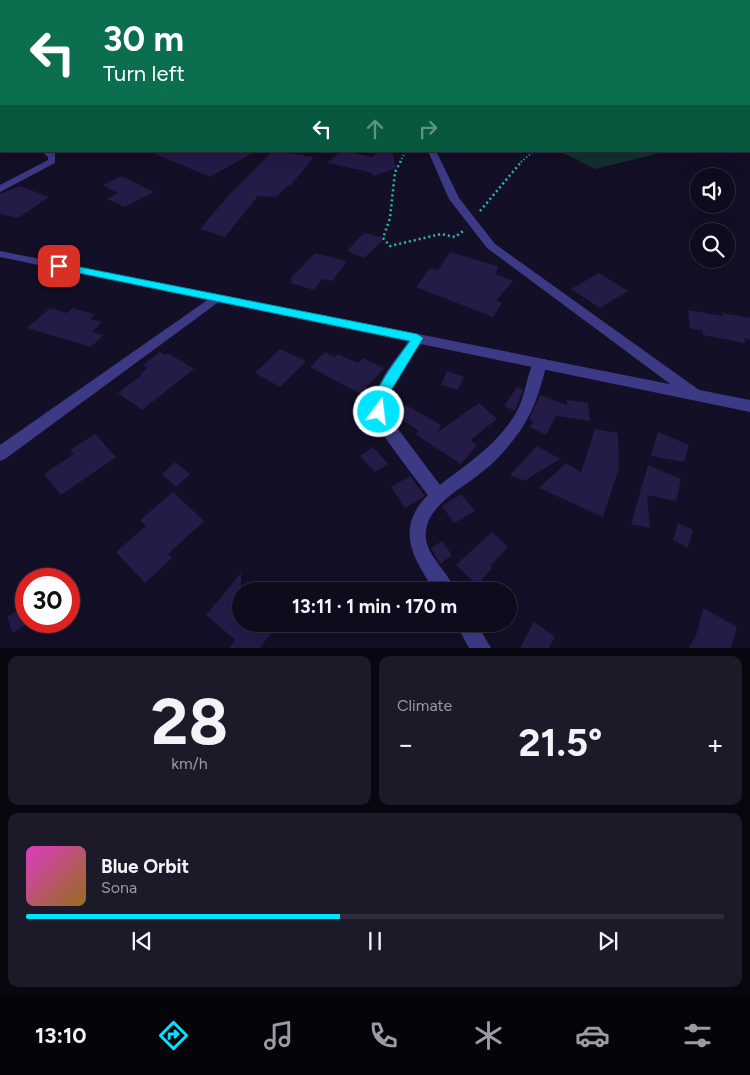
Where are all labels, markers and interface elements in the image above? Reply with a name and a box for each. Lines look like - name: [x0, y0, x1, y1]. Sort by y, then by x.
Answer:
- text: 30 m: [103, 18, 184, 60]
- icon: left: [20, 20, 85, 85]
- text: Turn left: [103, 60, 185, 87]
- icon: left: [308, 115, 336, 143]
- icon: ahead: [361, 115, 389, 143]
- icon: right: [414, 115, 442, 143]
- map controls: [690, 168, 735, 268]
- button: sound: [690, 168, 735, 213]
- button: search: [690, 223, 735, 268]
- pin: [38, 245, 80, 287]
- icon: arrive: [45, 252, 73, 280]
- position arrow: [352, 385, 404, 437]
- speed limit sign: 30: [15, 568, 80, 633]
- text: 13:11 · 1 min · 170 m: [292, 595, 457, 618]
- text: 28: [151, 682, 228, 760]
- text: Climate: [397, 696, 452, 715]
- text: 21.5°: [519, 720, 602, 766]
- text: −: [397, 727, 414, 761]
- text: +: [707, 727, 724, 761]
- text: km/h: [171, 754, 208, 773]
- text: Blue Orbit: [101, 855, 189, 878]
- text: Sona: [101, 878, 137, 897]
- icon: previous: [128, 927, 156, 955]
- icon: pause: [361, 927, 389, 955]
- icon: next: [594, 927, 622, 955]
- icon: directions: [156, 1018, 191, 1053]
- icon: music: [261, 1018, 296, 1053]
- icon: phone: [366, 1018, 401, 1053]
- icon: climate: [471, 1018, 506, 1053]
- icon: car: [575, 1018, 610, 1053]
- icon: filters: [680, 1018, 715, 1053]
- text: 13:10: [35, 1022, 87, 1049]

